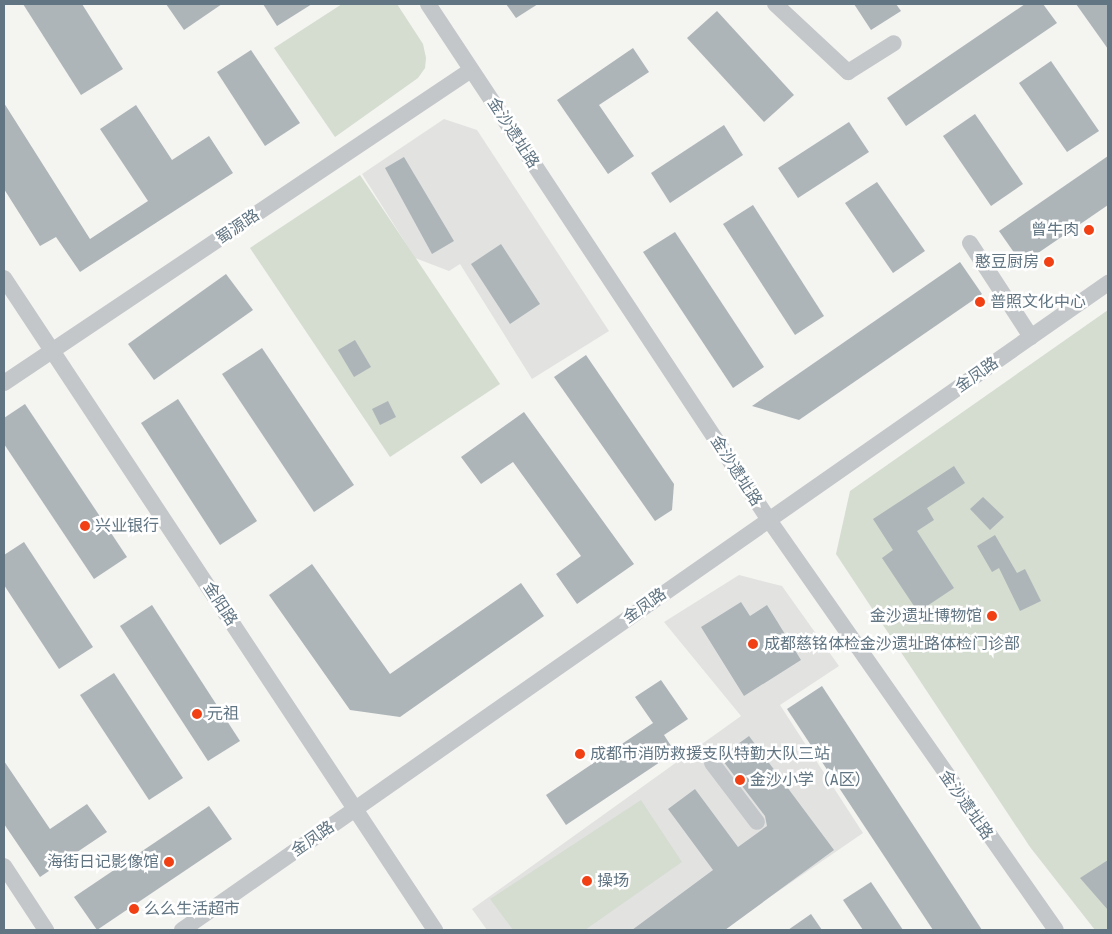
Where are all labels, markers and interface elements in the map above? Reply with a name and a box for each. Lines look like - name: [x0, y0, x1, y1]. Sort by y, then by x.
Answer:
- street label: 金沙遗址路: [483, 94, 543, 172]
- street label: 蜀源路: [213, 206, 263, 248]
- place label: 曾牛肉: [1031, 220, 1079, 240]
- marker: 曾牛肉: [1083, 224, 1095, 236]
- place label: 憨豆厨房: [975, 252, 1039, 272]
- marker: 憨豆厨房: [1043, 256, 1055, 268]
- place label: 普照文化中心: [990, 292, 1086, 312]
- marker: 普照文化中心: [974, 296, 986, 308]
- street label: 金凤路: [952, 353, 1002, 397]
- street label: 金沙遗址路: [706, 432, 766, 510]
- place label: 兴业银行: [95, 516, 159, 536]
- marker: 兴业银行: [79, 520, 91, 532]
- street label: 金阳路: [199, 579, 241, 629]
- street label: 金凤路: [620, 584, 670, 628]
- place label: 金沙遗址博物馆: [870, 606, 982, 626]
- marker: 金沙遗址博物馆: [986, 610, 998, 622]
- place label: 成都慈铭体检金沙遗址路体检门诊部: [764, 634, 1020, 654]
- marker: 成都慈铭体检金沙遗址路体检门诊部: [746, 637, 760, 651]
- place label: 元祖: [207, 704, 239, 724]
- marker: 元祖: [191, 708, 203, 720]
- place label: 成都市消防救援支队特勤大队三站: [590, 744, 830, 764]
- marker: 成都市消防救援支队特勤大队三站: [574, 748, 586, 760]
- street label: 金沙遗址路: [935, 767, 997, 843]
- place label: 金沙小学（A区）: [750, 770, 870, 790]
- marker: 金沙小学（A区）: [734, 774, 746, 786]
- street label: 金凤路: [288, 817, 338, 861]
- place label: 海街日记影像馆: [47, 852, 159, 872]
- marker: 海街日记影像馆: [163, 856, 175, 868]
- place label: 操场: [597, 871, 629, 891]
- marker: 操场: [581, 875, 593, 887]
- place label: 么么生活超市: [144, 899, 240, 919]
- marker: 么么生活超市: [128, 903, 140, 915]

